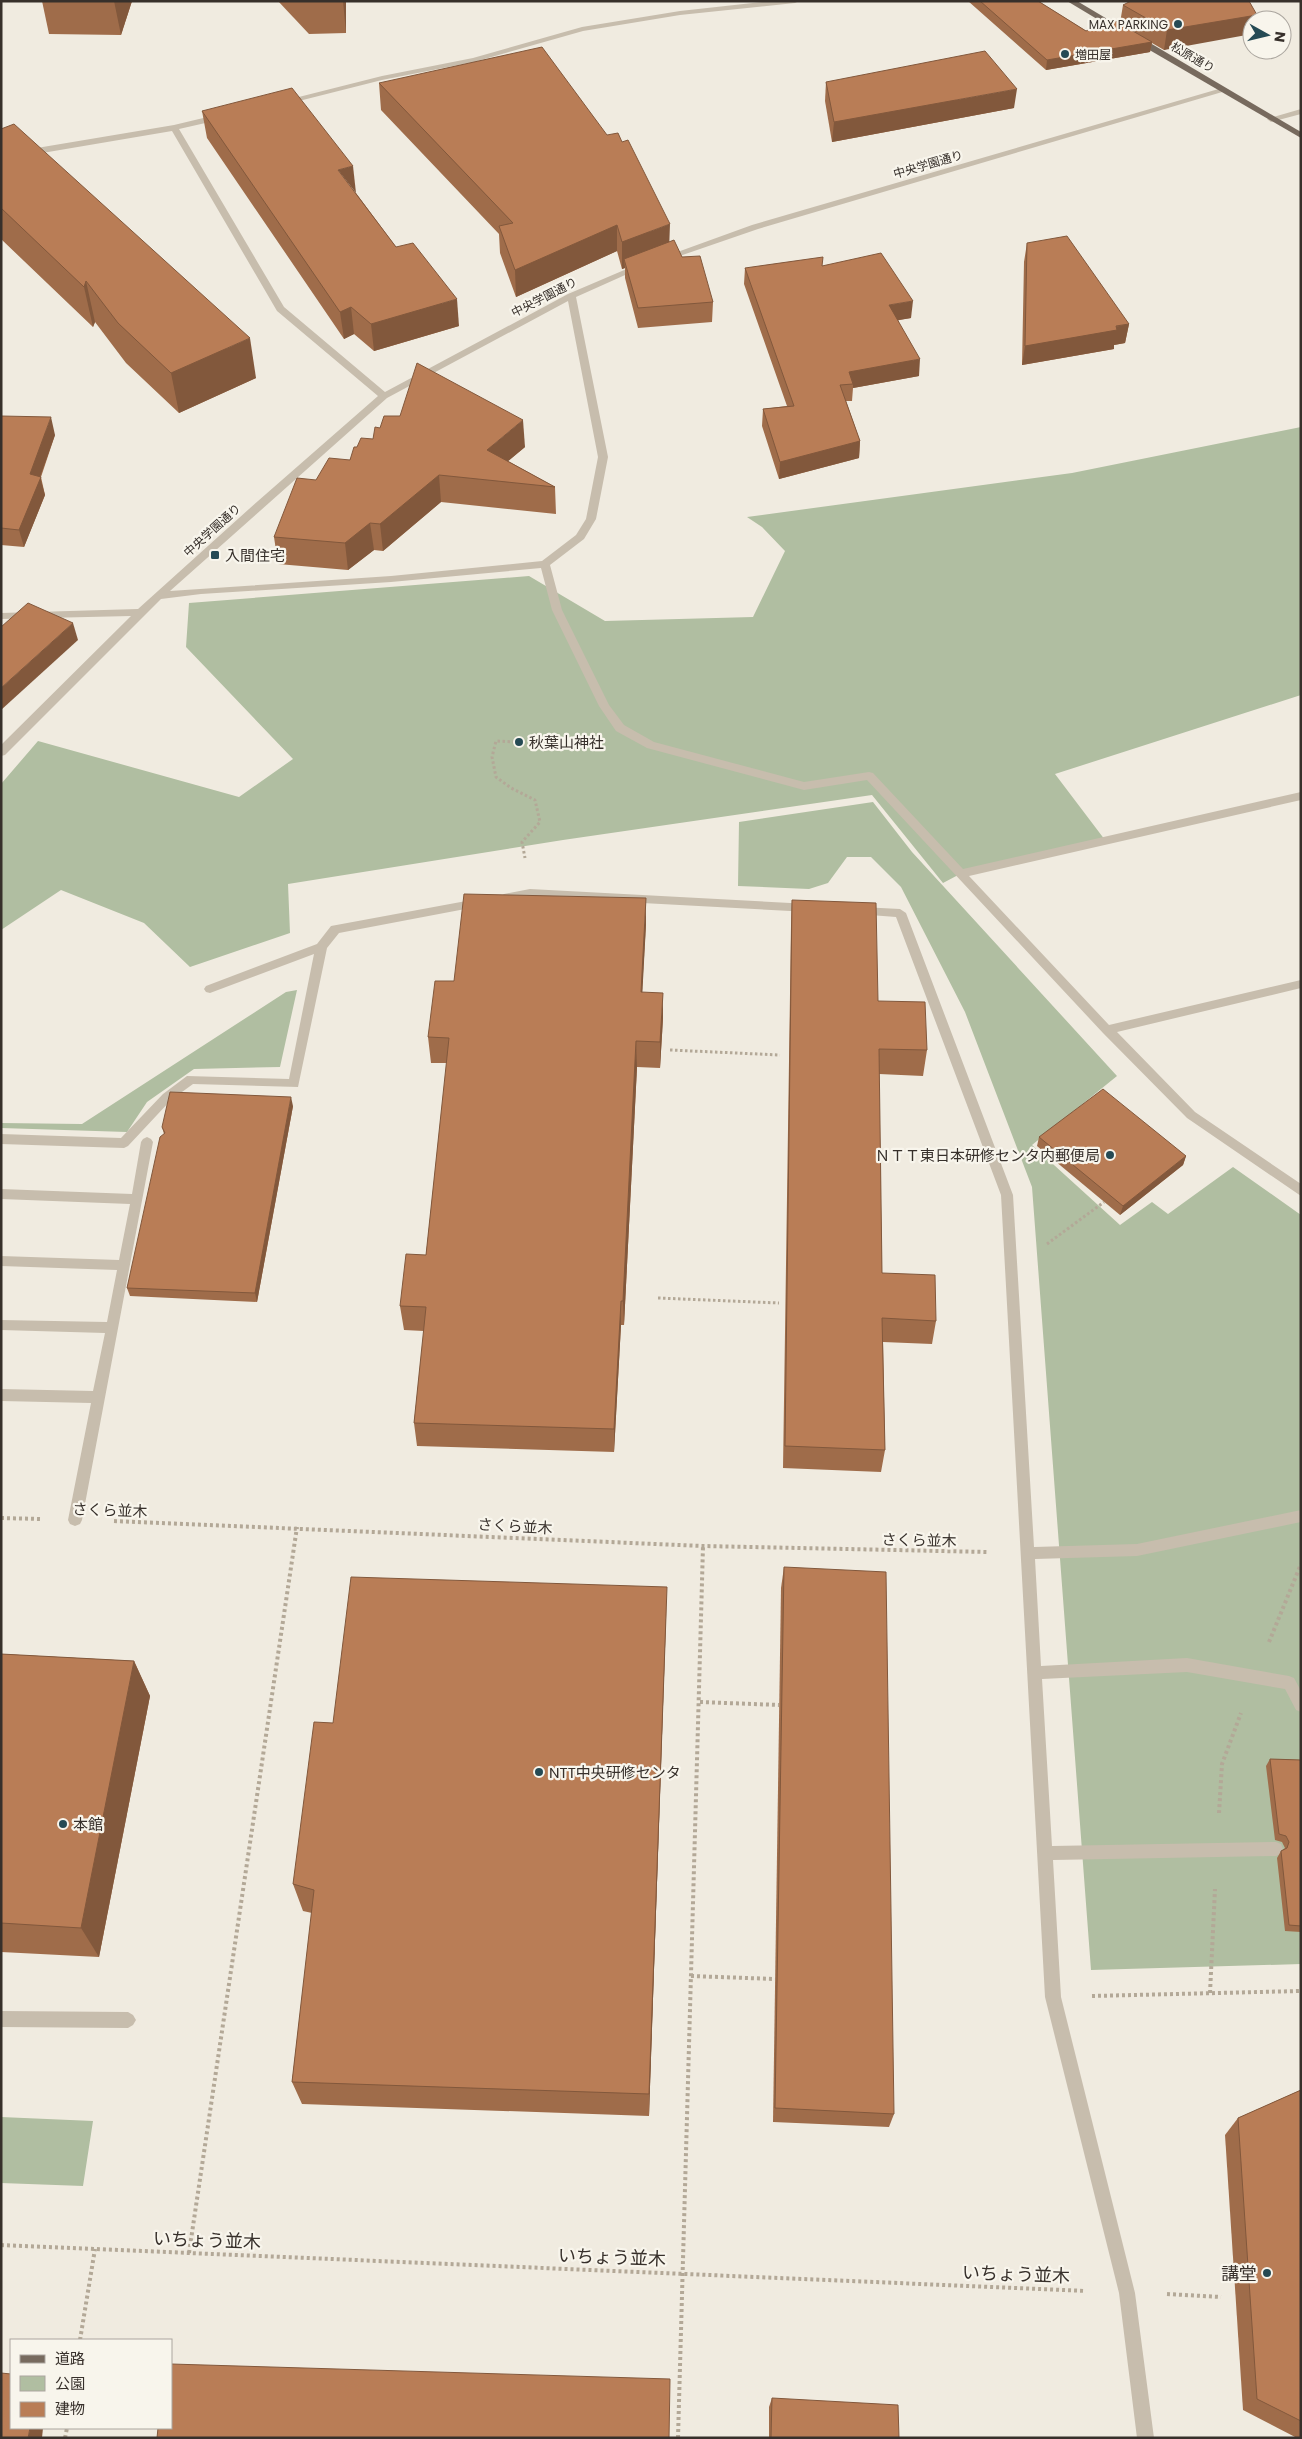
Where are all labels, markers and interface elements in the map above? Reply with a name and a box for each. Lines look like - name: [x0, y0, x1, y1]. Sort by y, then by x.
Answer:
- north arrow: [1242, 10, 1292, 60]
- place label: MAX PARKING: [1089, 16, 1168, 33]
- marker: MAX PARKING: [1172, 18, 1184, 30]
- text: N: [1269, 30, 1291, 43]
- street label: 松原通り: [1168, 38, 1218, 76]
- place label: 増田屋: [1075, 46, 1111, 63]
- marker: 増田屋: [1059, 48, 1071, 60]
- street label: 中央学園通り: [891, 146, 965, 182]
- street label: 中央学園通り: [508, 273, 580, 321]
- street label: 中央学園通り: [180, 500, 244, 560]
- place label: 入間住宅: [225, 545, 285, 566]
- marker: 入間住宅: [209, 549, 221, 561]
- place label: 秋葉山神社: [529, 732, 604, 753]
- marker: 秋葉山神社: [513, 736, 525, 748]
- place label: ＮＴＴ東日本研修センタ内郵便局: [875, 1145, 1100, 1166]
- marker: ＮＴＴ東日本研修センタ内郵便局: [1104, 1149, 1116, 1161]
- street label: さくら並木: [72, 1498, 148, 1522]
- street label: さくら並木: [477, 1514, 553, 1538]
- street label: さくら並木: [881, 1529, 957, 1551]
- place label: NTT中央研修センタ: [549, 1762, 681, 1783]
- marker: NTT中央研修センタ: [533, 1766, 545, 1778]
- place label: 本館: [73, 1814, 103, 1835]
- marker: 本館: [57, 1818, 69, 1830]
- street label: いちょう並木: [153, 2226, 261, 2254]
- street label: いちょう並木: [558, 2243, 666, 2271]
- street label: いちょう並木: [962, 2260, 1070, 2288]
- place label: 講堂: [1221, 2261, 1257, 2286]
- marker: 講堂: [1261, 2267, 1273, 2279]
- legend: [10, 2339, 172, 2429]
- text: 道路: [55, 2348, 85, 2369]
- text: 公園: [55, 2373, 85, 2394]
- text: 建物: [55, 2398, 85, 2419]

